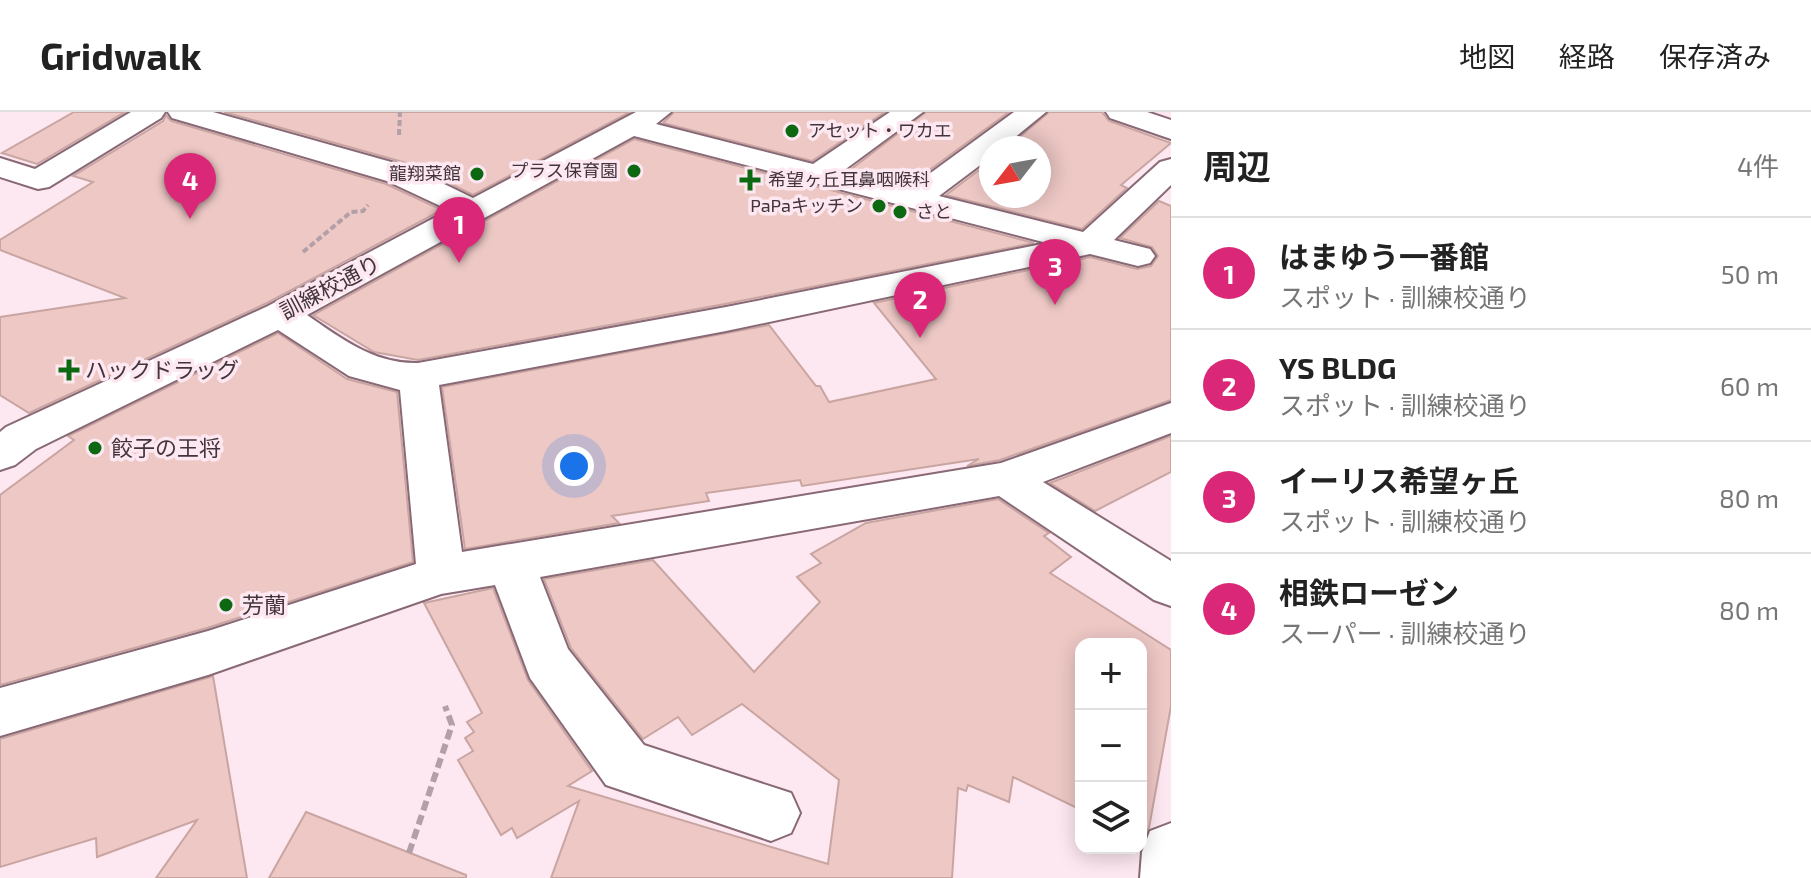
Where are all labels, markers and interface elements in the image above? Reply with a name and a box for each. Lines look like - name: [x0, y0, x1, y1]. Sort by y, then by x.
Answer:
- text: Gridwalk: [40, 32, 202, 78]
- text: 地図: [1459, 39, 1515, 73]
- text: 経路: [1559, 39, 1615, 73]
- text: 保存済み: [1659, 39, 1771, 73]
- place label: アセット・ワカエ: [808, 119, 952, 141]
- marker: アセット・ワカエ: [783, 122, 801, 140]
- north arrow: [979, 136, 1051, 208]
- text: 周辺: [1203, 145, 1271, 186]
- text: 4件: [1737, 150, 1779, 181]
- pin: 4: [164, 153, 216, 219]
- place label: プラス保育園: [510, 159, 618, 181]
- place label: 龍翔菜館: [389, 162, 461, 184]
- marker: プラス保育園: [625, 162, 643, 180]
- marker: 龍翔菜館: [468, 165, 486, 183]
- place label: 希望ヶ丘耳鼻咽喉科: [768, 168, 930, 190]
- marker: 希望ヶ丘耳鼻咽喉科: [739, 169, 761, 191]
- place label: PaPaキッチン: [750, 194, 863, 216]
- pin: 1: [433, 197, 485, 263]
- marker: PaPaキッチン: [870, 197, 888, 215]
- place label: さと: [916, 200, 952, 222]
- marker: さと: [891, 203, 909, 221]
- text: はまゆう一番館: [1279, 238, 1489, 274]
- pin: 3: [1029, 239, 1081, 305]
- street label: 訓練校通り: [275, 249, 384, 323]
- text: 1: [1223, 258, 1235, 289]
- text: 50 m: [1721, 258, 1779, 289]
- pin: 2: [894, 272, 946, 338]
- text: スポット · 訓練校通り: [1279, 281, 1531, 312]
- text: YS BLDG: [1279, 349, 1396, 385]
- place label: ハックドラッグ: [85, 356, 239, 382]
- marker: ハックドラッグ: [60, 361, 78, 379]
- text: 2: [1221, 370, 1237, 401]
- text: 60 m: [1720, 370, 1779, 401]
- text: スポット · 訓練校通り: [1279, 389, 1531, 420]
- place label: 餃子の王将: [111, 434, 221, 460]
- marker: 餃子の王将: [86, 439, 104, 457]
- your location: [554, 446, 594, 486]
- text: イーリス希望ヶ丘: [1279, 462, 1519, 498]
- text: 3: [1222, 482, 1236, 513]
- text: 80 m: [1719, 482, 1779, 513]
- text: スポット · 訓練校通り: [1279, 505, 1531, 536]
- text: 相鉄ローゼン: [1279, 574, 1459, 610]
- place label: 芳蘭: [242, 591, 286, 617]
- text: 4: [1221, 594, 1237, 625]
- text: 80 m: [1719, 594, 1779, 625]
- marker: 芳蘭: [217, 596, 235, 614]
- text: スーパー · 訓練校通り: [1279, 617, 1530, 648]
- map controls: [1075, 638, 1147, 854]
- button: +: [1075, 638, 1147, 710]
- button: −: [1075, 710, 1147, 782]
- button: layers: [1075, 782, 1147, 854]

